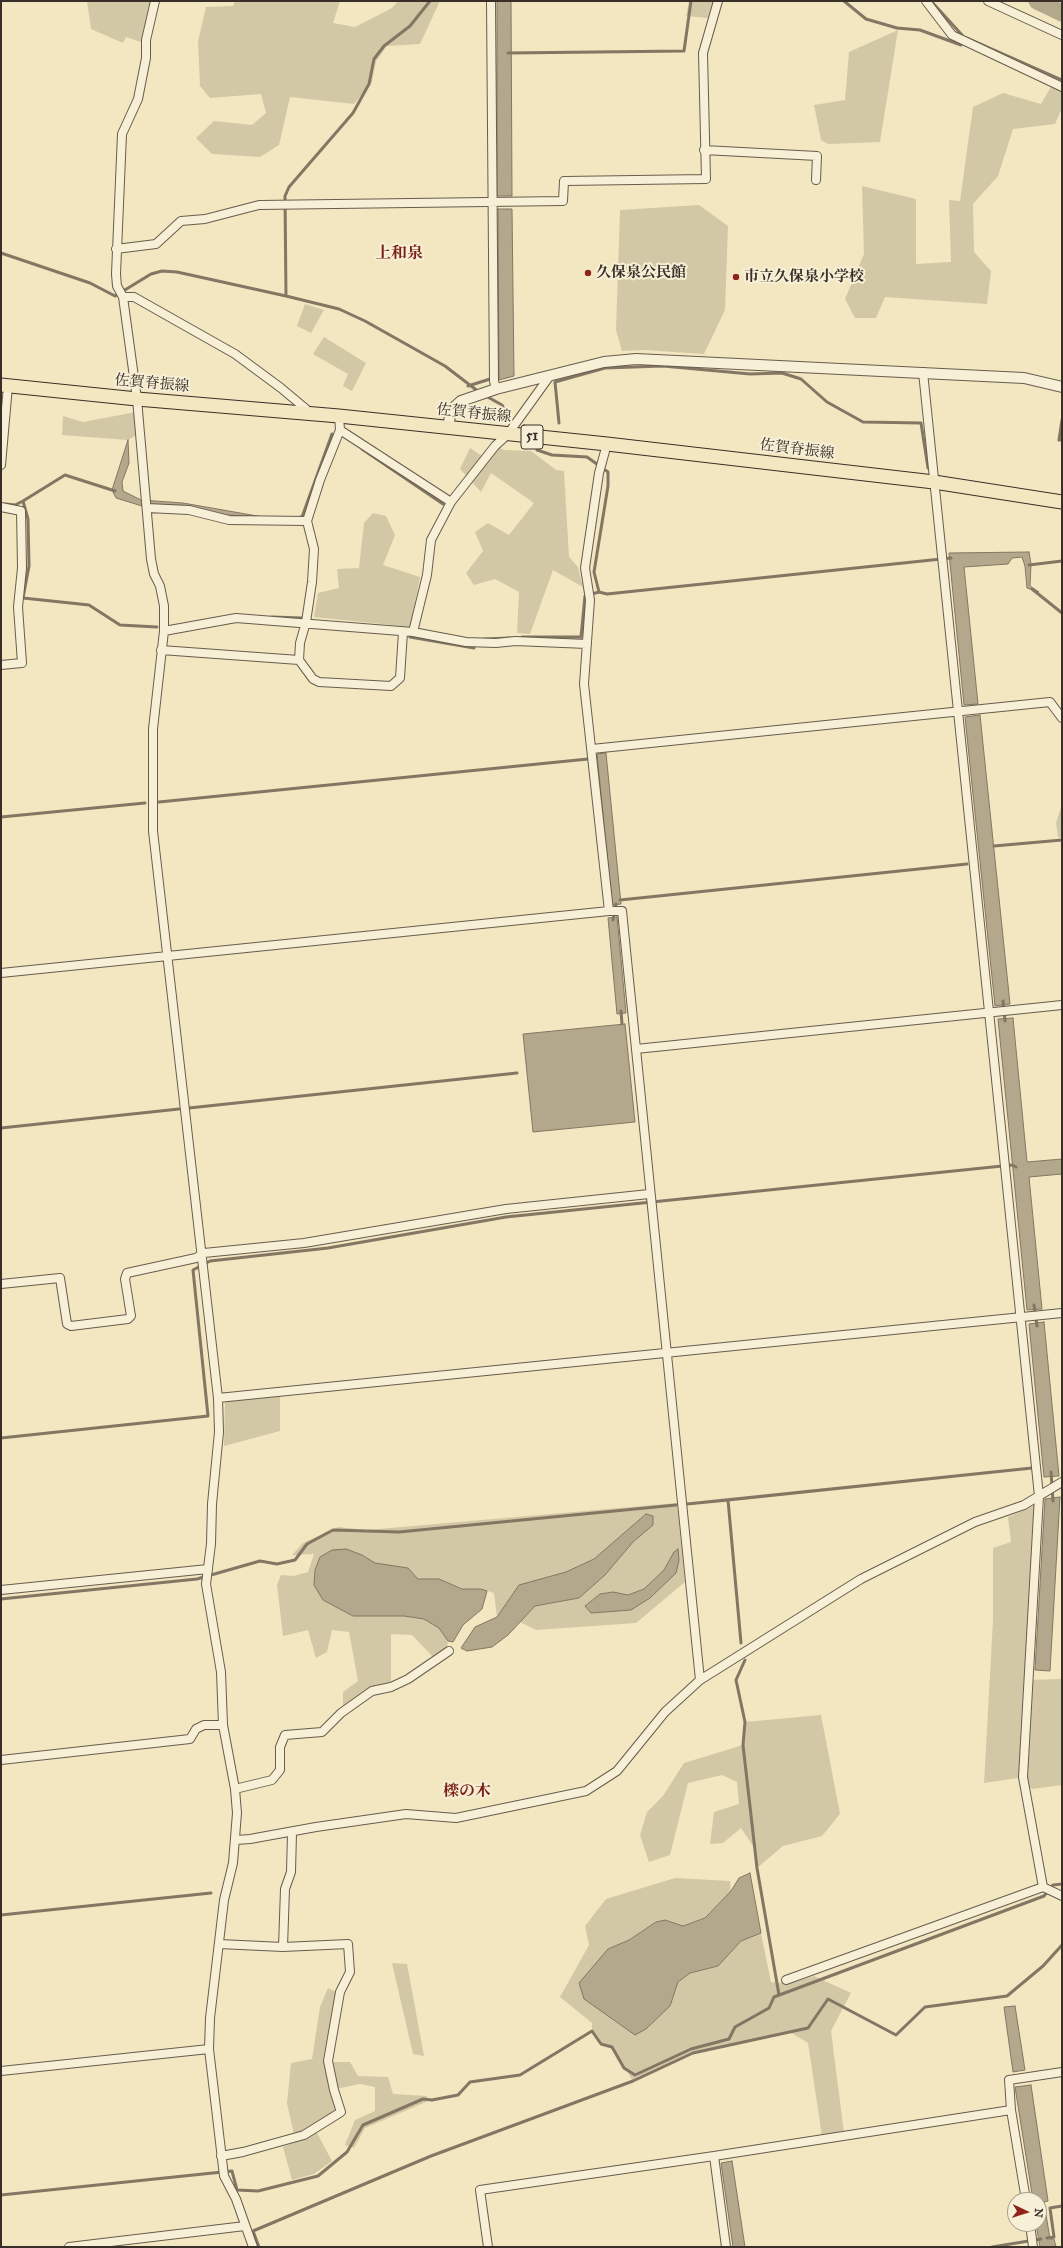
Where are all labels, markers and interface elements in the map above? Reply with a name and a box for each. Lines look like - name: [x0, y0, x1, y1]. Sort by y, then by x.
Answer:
- district label: 上和泉: [375, 244, 423, 264]
- place label: 久保泉公民館: [596, 264, 686, 282]
- marker: 久保泉公民館: [583, 268, 593, 278]
- place label: 市立久保泉小学校: [744, 268, 864, 286]
- marker: 市立久保泉小学校: [731, 272, 741, 282]
- street label: 佐賀脊振線: [114, 372, 190, 396]
- street label: 佐賀脊振線: [436, 401, 512, 427]
- road number: 51: [521, 425, 543, 449]
- street label: 佐賀脊振線: [759, 436, 835, 464]
- district label: 檪の木: [443, 1782, 491, 1802]
- north arrow: [1007, 2192, 1047, 2232]
- text: N: [1032, 2208, 1045, 2218]

